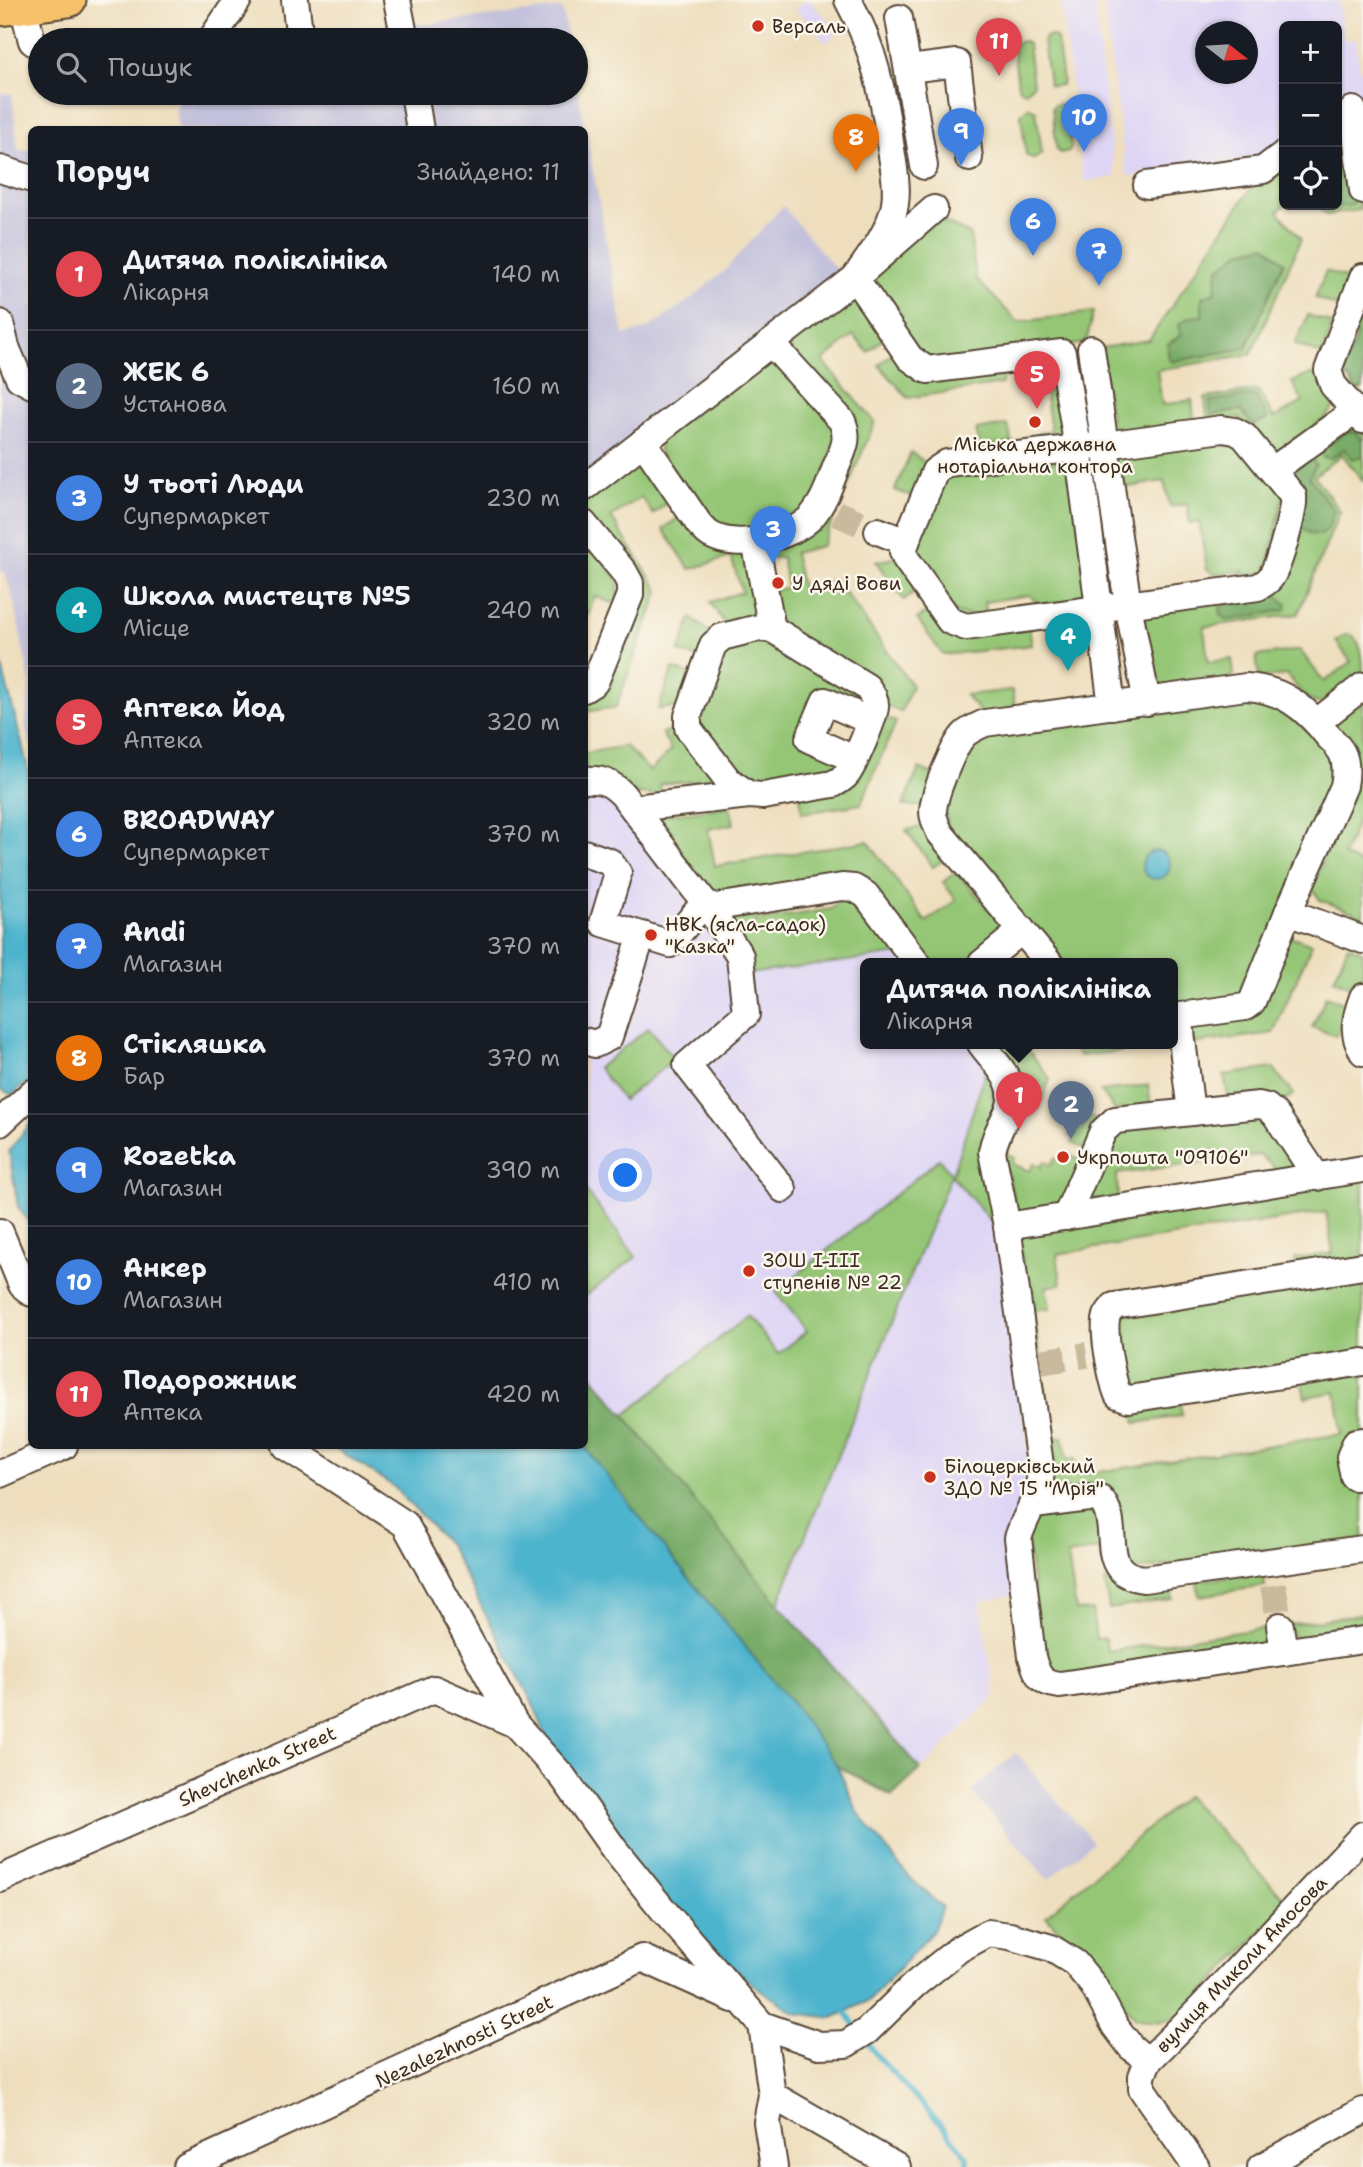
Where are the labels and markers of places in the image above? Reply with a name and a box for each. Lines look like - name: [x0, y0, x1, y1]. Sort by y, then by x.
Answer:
- place label: Версаль: [772, 14, 846, 39]
- marker: Версаль: [750, 18, 766, 34]
- pin: 11: [976, 18, 1022, 76]
- pin: 10: [1061, 94, 1107, 152]
- pin: 9: [938, 108, 984, 166]
- pin: 8: [833, 114, 879, 172]
- pin: 6: [1010, 198, 1056, 256]
- pin: 7: [1076, 228, 1122, 286]
- pin: 5: [1014, 351, 1060, 409]
- marker: Міська державна нотаріальна контора: [1027, 414, 1043, 430]
- place label: Міська державна нотаріальна контора: [937, 432, 1133, 479]
- pin: 3: [750, 506, 796, 564]
- place label: У дяді Вови: [792, 571, 901, 596]
- marker: У дяді Вови: [770, 575, 786, 591]
- pin: 4: [1045, 613, 1091, 671]
- place label: НВК (ясла-садок) "Казка": [665, 912, 826, 959]
- marker: НВК (ясла-садок) "Казка": [643, 927, 659, 943]
- pin: 1: [996, 1072, 1042, 1130]
- pin: 2: [1048, 1081, 1094, 1139]
- place label: Укрпошта "09106": [1077, 1145, 1248, 1170]
- marker: Укрпошта "09106": [1055, 1149, 1071, 1165]
- place label: ЗОШ І-ІІІ ступенів № 22: [763, 1248, 902, 1295]
- marker: ЗОШ І-ІІІ ступенів № 22: [741, 1263, 757, 1279]
- place label: Білоцерківський ЗДО № 15 "Мрія": [944, 1454, 1104, 1501]
- marker: Білоцерківський ЗДО № 15 "Мрія": [922, 1469, 938, 1485]

